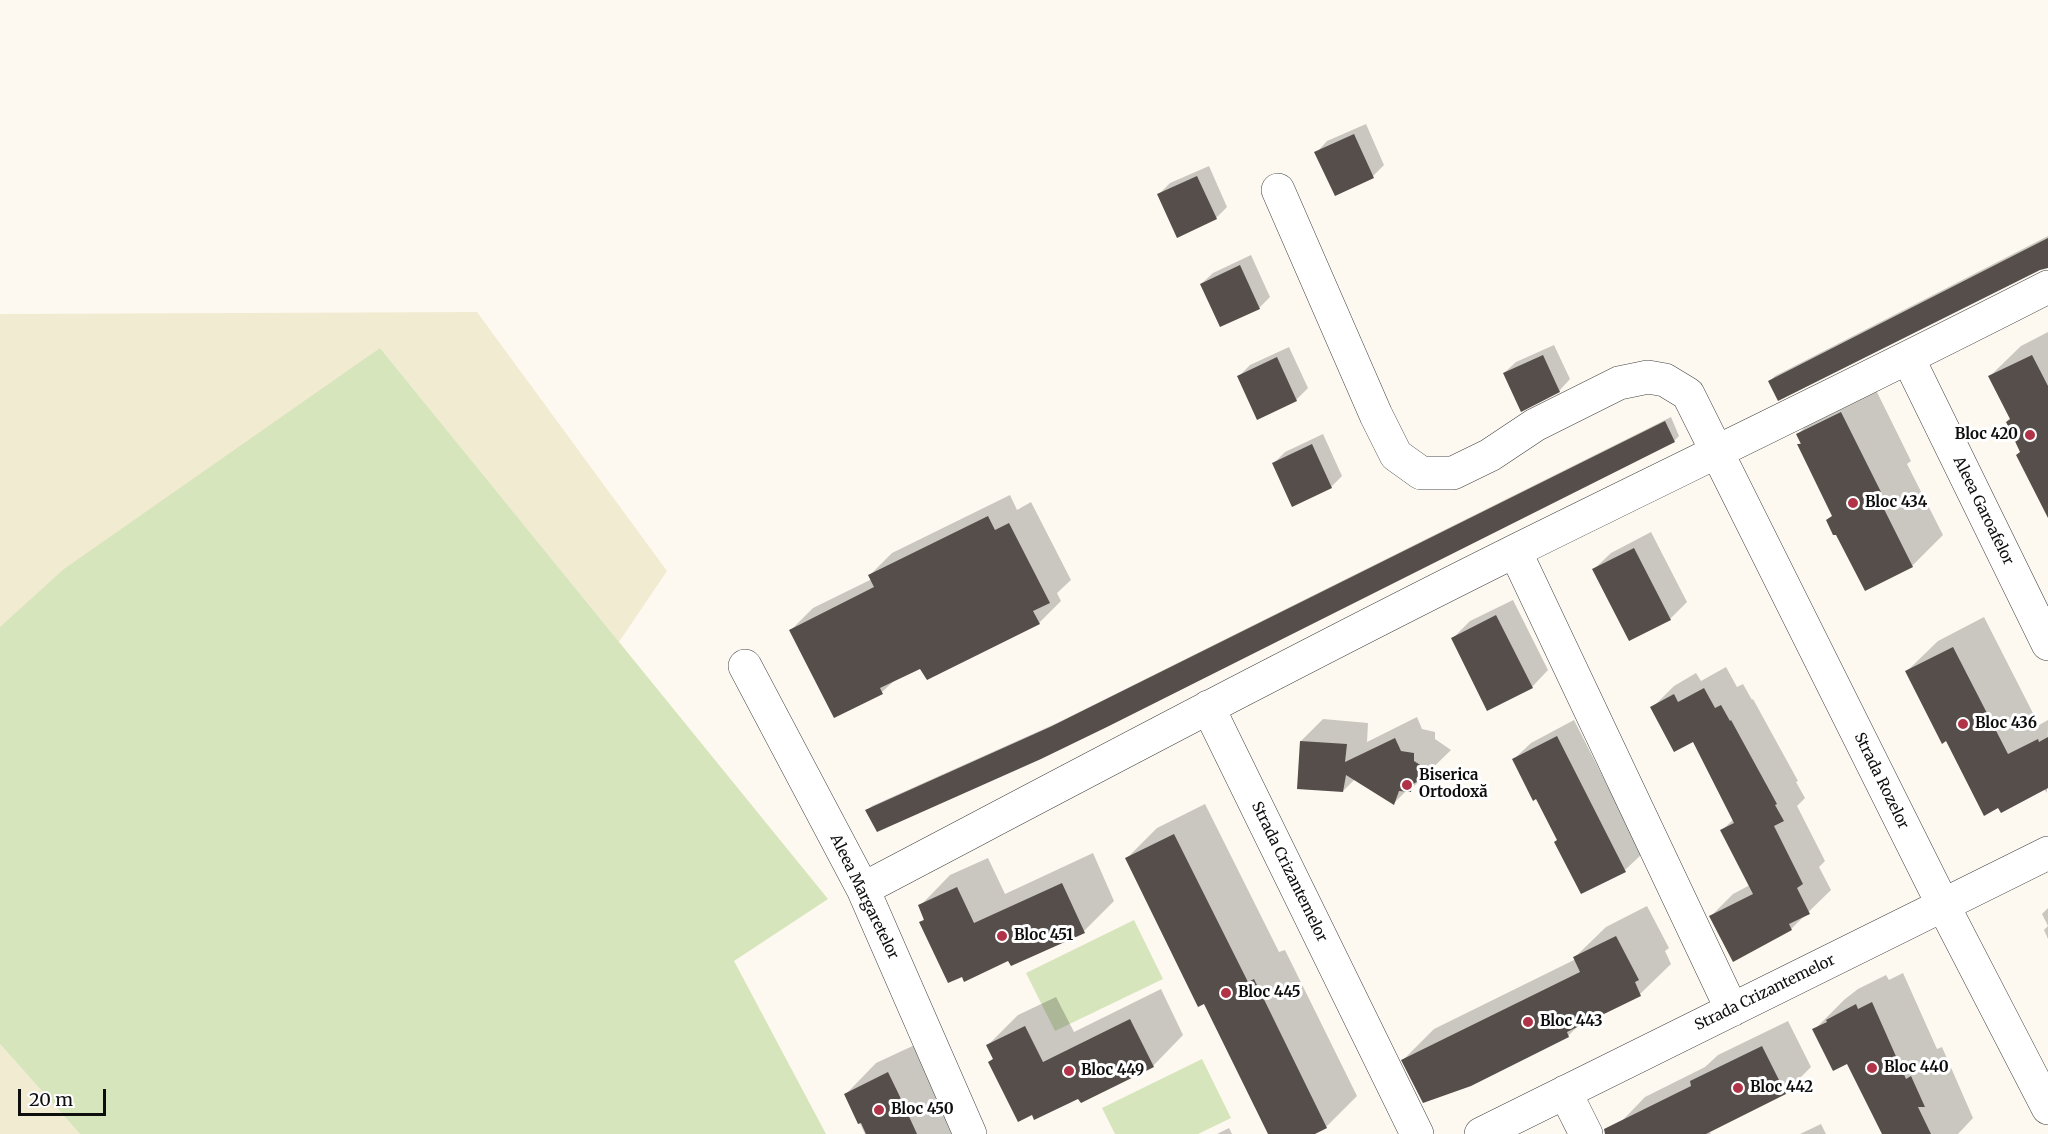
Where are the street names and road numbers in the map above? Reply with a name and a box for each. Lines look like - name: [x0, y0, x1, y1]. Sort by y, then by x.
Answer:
- street label: Aleea Garoafelor: [1949, 454, 2017, 568]
- street label: Strada Rozelor: [1850, 730, 1912, 832]
- street label: Strada Crizantemelor: [1247, 799, 1331, 945]
- street label: Aleea Margaretelor: [826, 831, 902, 963]
- street label: Strada Crizantemelor: [1692, 951, 1838, 1035]

